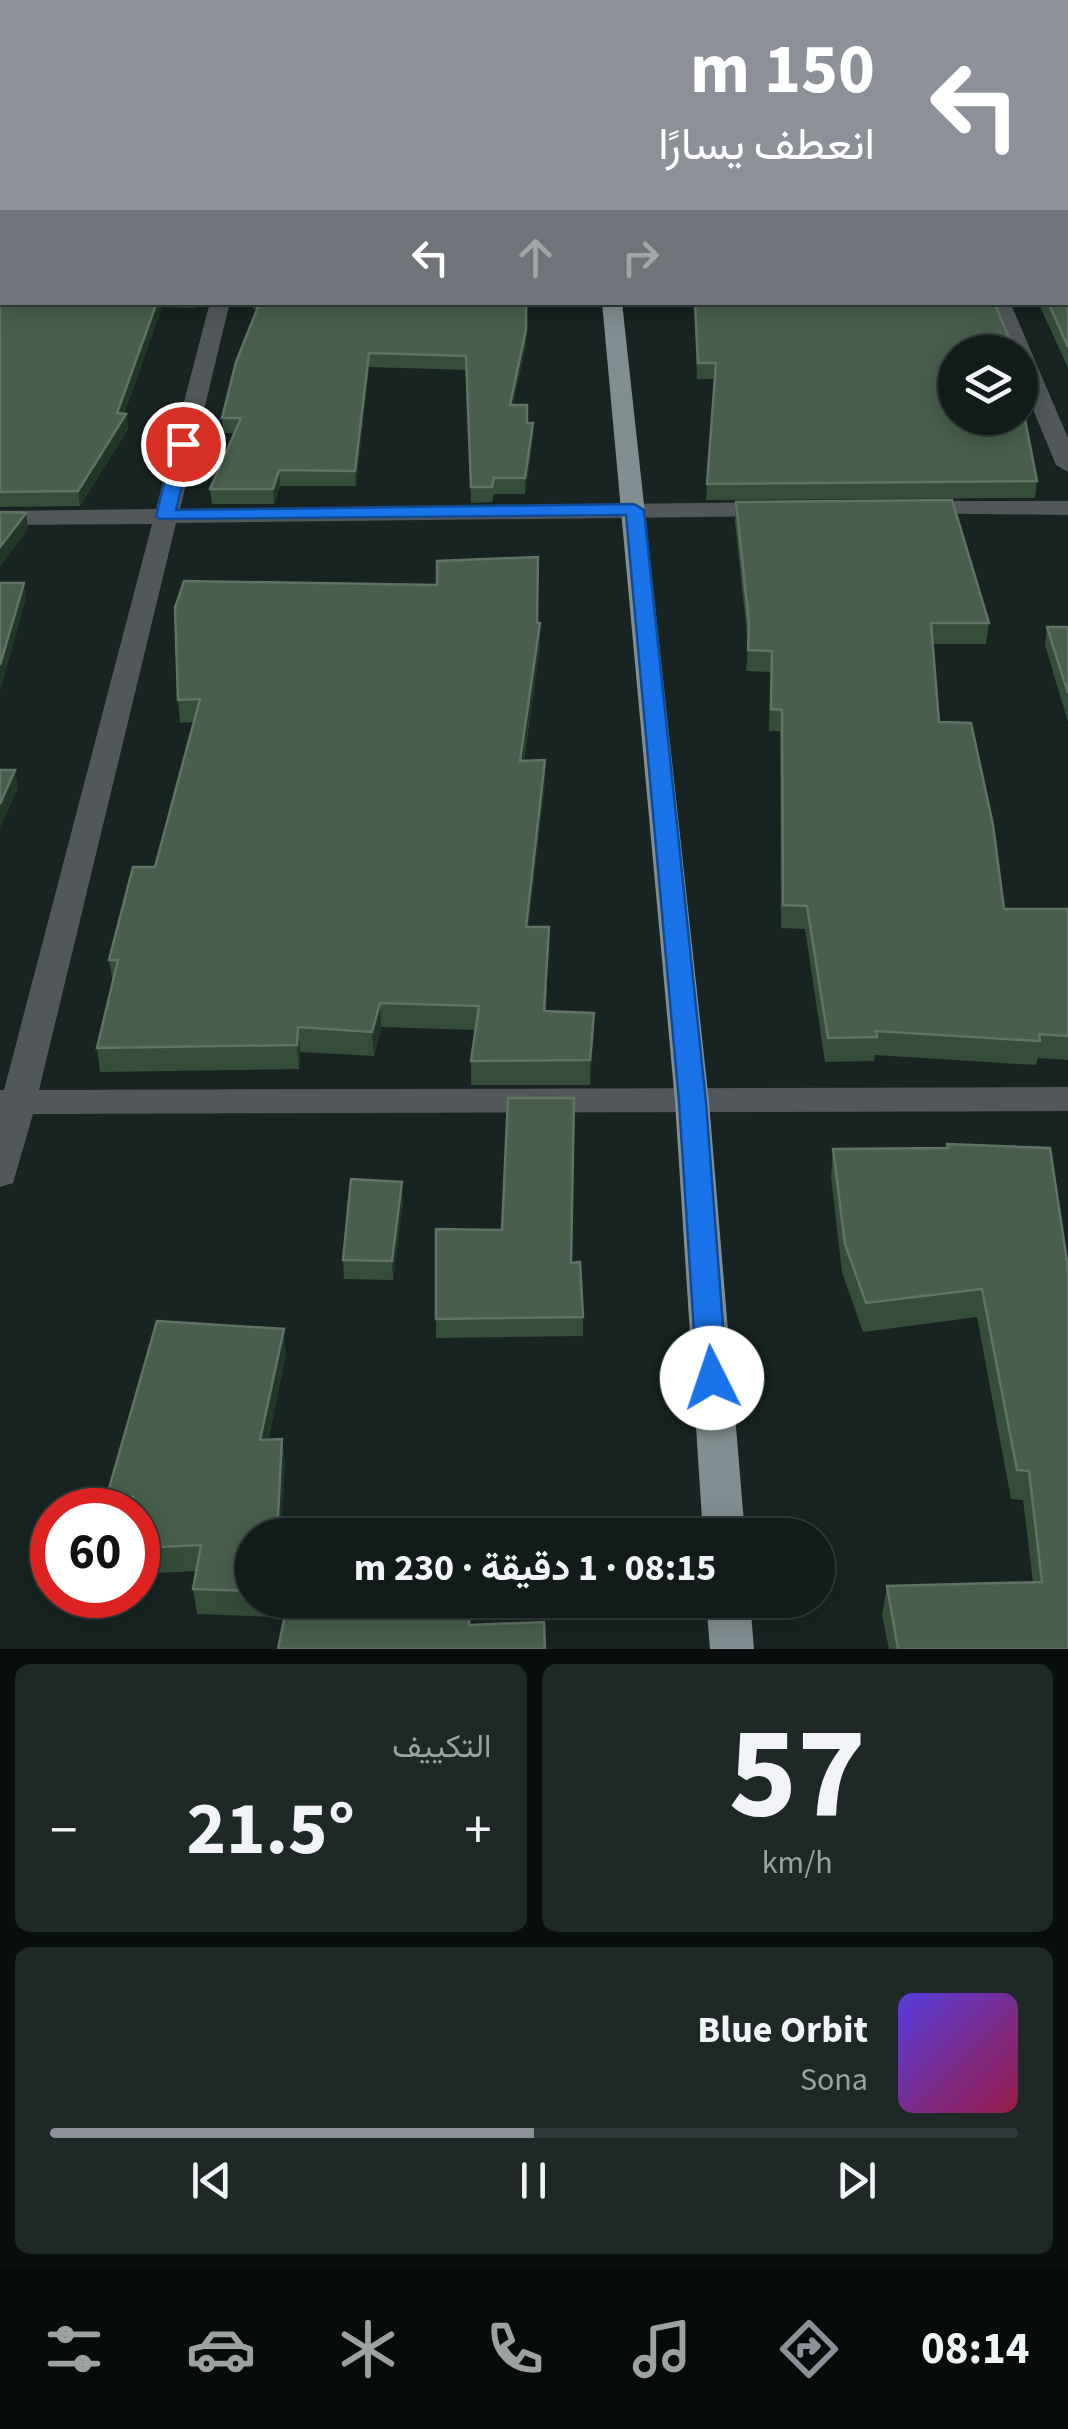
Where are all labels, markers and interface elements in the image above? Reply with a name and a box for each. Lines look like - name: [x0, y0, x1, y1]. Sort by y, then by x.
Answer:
- text: 150 m: [690, 20, 875, 120]
- icon: left: [910, 40, 1040, 170]
- text: انعطف يسارًا: [658, 113, 875, 177]
- icon: left: [403, 230, 458, 285]
- icon: ahead: [508, 230, 563, 285]
- icon: right: [613, 230, 668, 285]
- map controls: [938, 335, 1038, 435]
- button: layers: [938, 335, 1038, 435]
- pin: [141, 402, 226, 487]
- icon: arrive: [156, 417, 211, 472]
- position arrow: [660, 1326, 764, 1430]
- speed limit sign: 60: [30, 1488, 160, 1618]
- text: 08:15 · 1 دقيقة · 230 m: [354, 1541, 716, 1595]
- text: 57: [729, 1682, 866, 1867]
- text: التكييف: [392, 1724, 492, 1770]
- text: 21.5°: [186, 1776, 355, 1883]
- text: −: [50, 1792, 77, 1870]
- text: +: [464, 1792, 492, 1870]
- text: km/h: [762, 1840, 833, 1886]
- text: Blue Orbit: [697, 2003, 868, 2057]
- text: Sona: [800, 2057, 868, 2103]
- icon: previous: [184, 2153, 239, 2208]
- icon: pause: [506, 2153, 561, 2208]
- icon: next: [829, 2153, 884, 2208]
- icon: filters: [39, 2314, 109, 2384]
- icon: car: [186, 2314, 256, 2384]
- icon: climate: [333, 2314, 403, 2384]
- icon: phone: [480, 2314, 550, 2384]
- icon: music: [627, 2314, 697, 2384]
- icon: directions: [774, 2314, 844, 2384]
- text: 08:14: [921, 2317, 1029, 2381]

